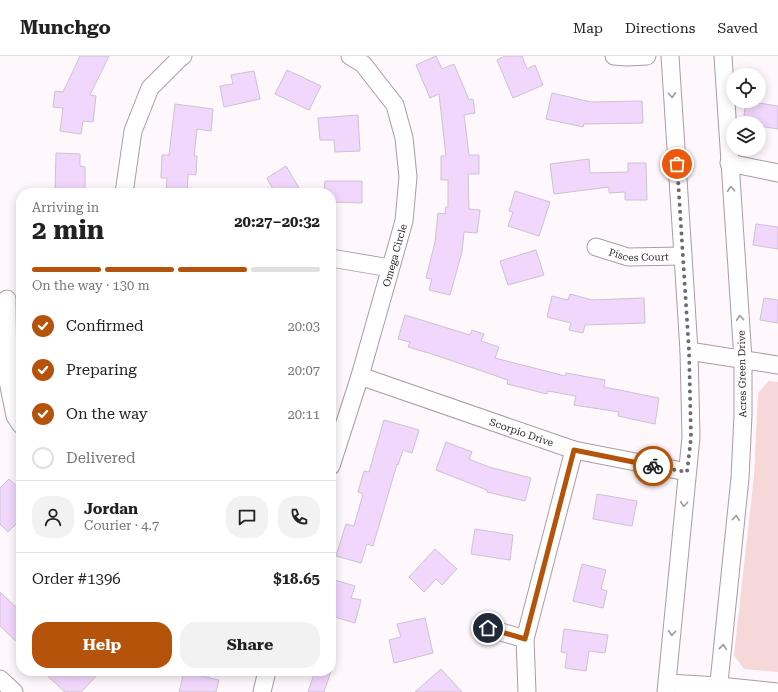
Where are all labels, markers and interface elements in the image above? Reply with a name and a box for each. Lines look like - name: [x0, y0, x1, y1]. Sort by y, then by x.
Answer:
- text: Munchgo: [20, 16, 111, 39]
- text: Map: [573, 20, 603, 36]
- text: Directions: [625, 20, 695, 36]
- text: Saved: [717, 20, 758, 36]
- map controls: [726, 68, 766, 156]
- button: locate: [726, 68, 766, 108]
- one-way arrow: [668, 92, 677, 98]
- button: layers: [726, 116, 766, 156]
- pin: [660, 147, 694, 181]
- icon: bag: [666, 153, 688, 175]
- one-way arrow: [727, 186, 736, 192]
- text: Arriving in: [32, 200, 99, 215]
- text: 20:27–20:32: [234, 213, 320, 231]
- text: 2 min: [32, 215, 104, 245]
- street label: Omega Circle: [380, 222, 409, 288]
- street label: Pisces Court: [608, 246, 669, 262]
- text: On the way · 130 m: [32, 278, 149, 293]
- icon: check: [32, 315, 54, 337]
- one-way arrow: [736, 315, 744, 321]
- text: Confirmed: [66, 317, 144, 335]
- text: 20:03: [288, 319, 320, 334]
- street label: Acres Green Drive: [736, 330, 748, 418]
- icon: check: [32, 359, 54, 381]
- text: Preparing: [66, 361, 137, 379]
- text: 20:07: [288, 363, 320, 378]
- icon: check: [32, 403, 54, 425]
- text: On the way: [66, 405, 148, 423]
- text: 20:11: [288, 407, 320, 422]
- street label: Scorpio Drive: [488, 416, 555, 448]
- courier: [633, 446, 673, 486]
- text: Delivered: [66, 449, 136, 467]
- icon: bike: [642, 455, 664, 477]
- button: person: [32, 496, 74, 538]
- button: chat: [226, 496, 268, 538]
- button: phone: [278, 496, 320, 538]
- text: Jordan: [84, 500, 138, 518]
- one-way arrow: [680, 501, 689, 507]
- one-way arrow: [731, 515, 740, 521]
- text: Courier · 4.7: [84, 518, 159, 533]
- text: Order #1396: [32, 570, 121, 588]
- text: $18.65: [273, 570, 320, 588]
- pin: [471, 611, 505, 645]
- icon: home: [477, 617, 499, 639]
- button: Help: [32, 622, 172, 668]
- button: Share: [180, 622, 320, 668]
- one-way arrow: [668, 630, 677, 637]
- one-way arrow: [718, 644, 727, 650]

